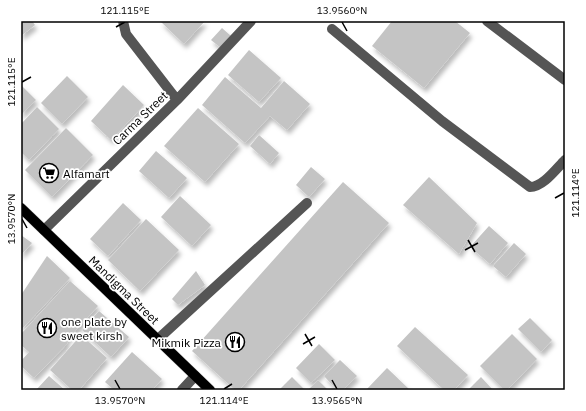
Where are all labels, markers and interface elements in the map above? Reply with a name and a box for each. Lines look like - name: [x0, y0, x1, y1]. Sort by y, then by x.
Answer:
- text: 121.115°E: [100, 4, 150, 17]
- text: 13.9560°N: [317, 4, 367, 17]
- text: 121.115°E: [5, 57, 18, 107]
- street label: Carma Street: [109, 88, 171, 148]
- supermarket icon: Alfamart: [38, 162, 60, 184]
- place label: Alfamart: [63, 166, 110, 181]
- text: 121.114°E: [569, 168, 582, 218]
- text: 13.9570°N: [5, 194, 18, 244]
- street label: Mandigma Street: [86, 253, 162, 327]
- place label: one plate by sweet kirsh: [61, 314, 127, 343]
- restaurant icon: one plate by sweet kirsh: [36, 317, 58, 339]
- restaurant icon: Mikmik Pizza: [224, 331, 246, 353]
- place label: Mikmik Pizza: [151, 335, 222, 350]
- text: 13.9570°N: [95, 394, 145, 407]
- text: 121.114°E: [199, 394, 249, 407]
- text: 13.9565°N: [312, 394, 362, 407]

